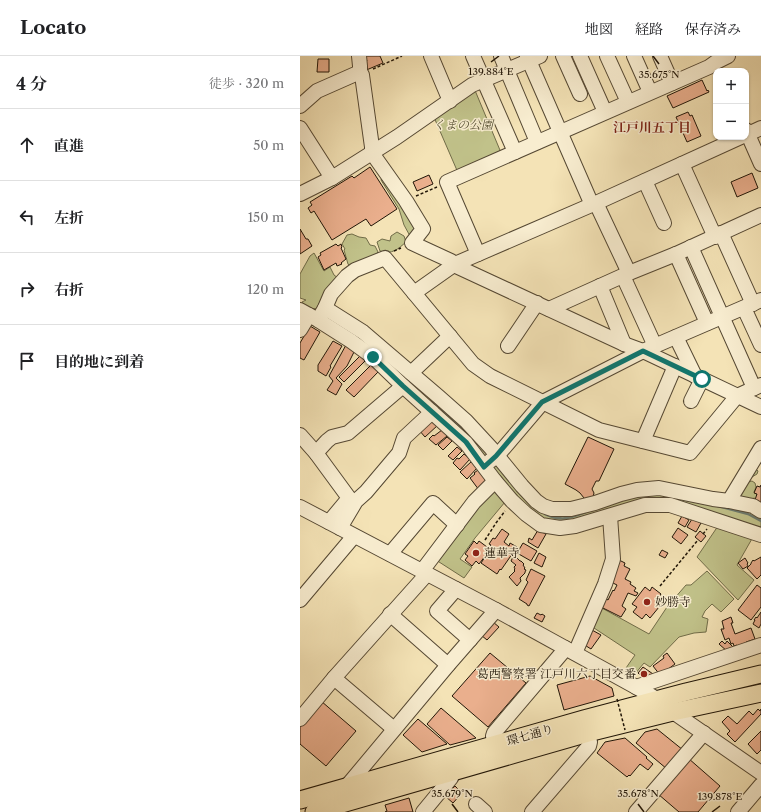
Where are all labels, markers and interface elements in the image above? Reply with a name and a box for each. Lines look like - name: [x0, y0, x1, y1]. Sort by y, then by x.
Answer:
- text: Locato: [20, 16, 86, 39]
- text: 地図: [585, 20, 613, 38]
- text: 経路: [635, 20, 663, 38]
- text: 保存済み: [685, 20, 741, 38]
- text: 139.884°E: [468, 65, 514, 78]
- text: 35.675°N: [638, 68, 680, 81]
- map controls: [713, 68, 749, 140]
- button: +: [713, 68, 749, 104]
- text: 4 分: [16, 74, 47, 94]
- text: 徒歩 · 320 m: [209, 75, 284, 91]
- button: −: [713, 104, 749, 140]
- park label: くまの公園: [433, 117, 495, 132]
- district label: 江戸川五丁目: [613, 119, 691, 135]
- icon: ahead: [16, 134, 38, 156]
- text: 直進: [54, 136, 84, 155]
- text: 50 m: [253, 137, 284, 153]
- icon: left: [16, 206, 38, 228]
- text: 左折: [54, 208, 84, 227]
- text: 150 m: [248, 209, 284, 225]
- icon: right: [16, 278, 38, 300]
- text: 右折: [54, 280, 84, 299]
- text: 120 m: [247, 281, 284, 297]
- route end: [364, 348, 382, 366]
- icon: arrive: [16, 350, 38, 372]
- text: 目的地に到着: [54, 352, 144, 371]
- route start: [693, 370, 711, 388]
- place label: 蓮華寺: [484, 545, 520, 560]
- marker: 蓮華寺: [471, 548, 481, 558]
- place label: 妙勝寺: [655, 594, 691, 609]
- marker: 妙勝寺: [642, 597, 652, 607]
- place label: 葛西警察署 江戸川六丁目交番: [477, 666, 636, 681]
- marker: 葛西警察署 江戸川六丁目交番: [639, 669, 649, 679]
- street label: 環七通り: [505, 721, 555, 748]
- text: 35.679°N: [431, 787, 473, 800]
- text: 35.678°N: [617, 787, 659, 800]
- text: 139.878°E: [698, 790, 742, 803]

